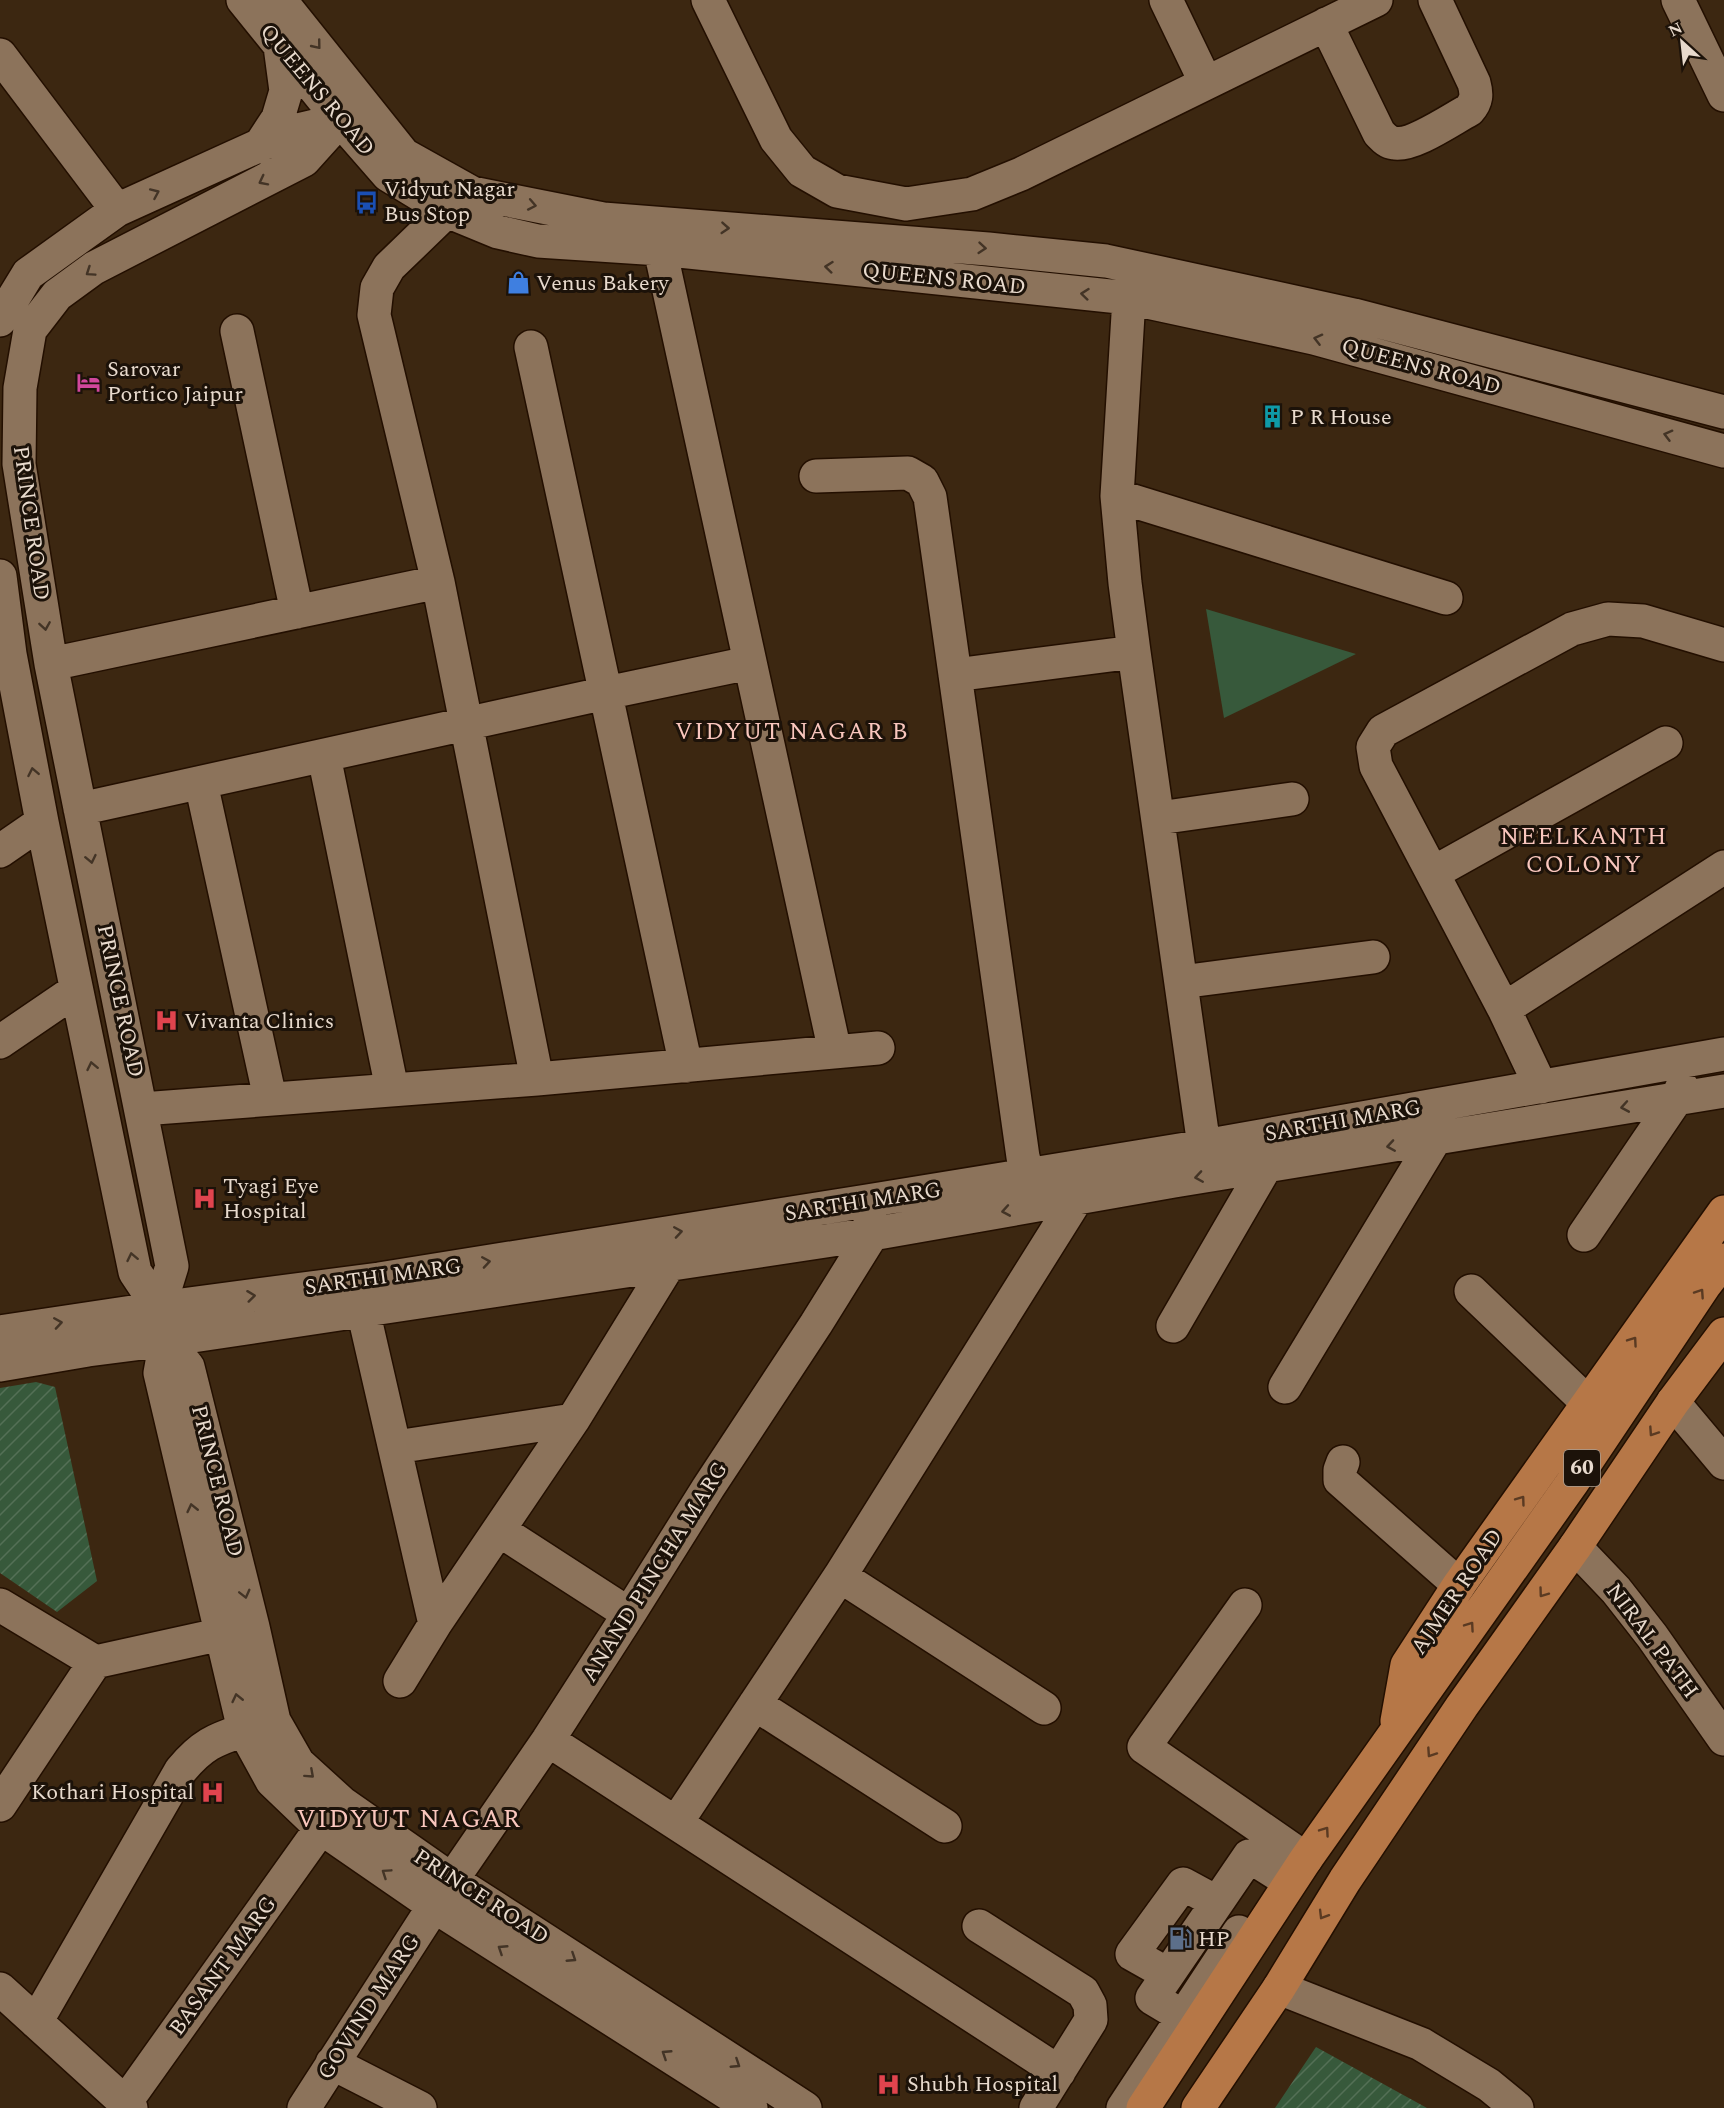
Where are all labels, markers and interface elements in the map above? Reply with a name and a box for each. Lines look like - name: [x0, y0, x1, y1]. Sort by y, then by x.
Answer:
- north arrow: [1652, 12, 1712, 72]
- text: N: [1664, 16, 1687, 43]
- street label: QUEENS ROAD: [252, 17, 382, 163]
- one-way arrow: [309, 39, 320, 50]
- place label: Vidyut Nagar Bus Stop: [384, 173, 515, 231]
- one-way arrow: [258, 174, 269, 186]
- one-way arrow: [149, 189, 160, 201]
- bus stop icon: Vidyut Nagar Bus Stop: [353, 189, 379, 215]
- one-way arrow: [526, 198, 536, 211]
- one-way arrow: [721, 221, 730, 234]
- one-way arrow: [978, 241, 987, 254]
- street label: QUEENS ROAD: [861, 254, 1027, 304]
- one-way arrow: [824, 261, 833, 274]
- one-way arrow: [86, 265, 97, 276]
- place label: Venus Bakery: [536, 267, 670, 300]
- shop icon: Venus Bakery: [505, 270, 531, 296]
- one-way arrow: [1081, 288, 1090, 300]
- street label: QUEENS ROAD: [1338, 330, 1504, 404]
- one-way arrow: [1313, 334, 1323, 346]
- place label: Sarovar Portico Jaipur: [107, 353, 243, 411]
- hotel icon: Sarovar Portico Jaipur: [76, 369, 102, 395]
- place label: P R House: [1290, 401, 1392, 434]
- building icon: P R House: [1259, 404, 1285, 430]
- one-way arrow: [1663, 430, 1673, 442]
- street label: PRINCE ROAD: [4, 444, 58, 602]
- one-way arrow: [38, 621, 51, 631]
- district label: VIDYUT NAGAR B: [675, 714, 909, 750]
- one-way arrow: [27, 767, 40, 777]
- district label: NEELKANTH COLONY: [1500, 819, 1668, 883]
- one-way arrow: [84, 854, 97, 864]
- street label: PRINCE ROAD: [88, 921, 152, 1081]
- place label: Vivanta Clinics: [184, 1005, 334, 1038]
- hospital icon: Vivanta Clinics: [153, 1008, 179, 1034]
- one-way arrow: [86, 1061, 99, 1071]
- street label: SARTHI MARG: [1262, 1091, 1424, 1151]
- one-way arrow: [1620, 1100, 1630, 1113]
- one-way arrow: [1386, 1140, 1396, 1152]
- place label: Tyagi Eye Hospital: [223, 1170, 319, 1228]
- one-way arrow: [1194, 1171, 1203, 1183]
- street label: SARTHI MARG: [782, 1173, 944, 1231]
- hospital icon: Tyagi Eye Hospital: [192, 1186, 218, 1212]
- one-way arrow: [1002, 1204, 1012, 1217]
- one-way arrow: [674, 1226, 683, 1238]
- street label: SARTHI MARG: [302, 1250, 464, 1304]
- one-way arrow: [126, 1252, 139, 1262]
- one-way arrow: [481, 1257, 490, 1269]
- one-way arrow: [1692, 1289, 1704, 1299]
- one-way arrow: [246, 1290, 256, 1302]
- one-way arrow: [52, 1317, 62, 1330]
- one-way arrow: [1626, 1336, 1637, 1347]
- street label: PRINCE ROAD: [182, 1401, 252, 1561]
- one-way arrow: [1649, 1426, 1660, 1437]
- road number: 60: [1564, 1450, 1600, 1486]
- street label: ANAND PINCHA MARG: [573, 1455, 737, 1689]
- one-way arrow: [1514, 1495, 1525, 1506]
- one-way arrow: [187, 1504, 200, 1514]
- street label: AJMER ROAD: [1403, 1522, 1511, 1662]
- street label: NIRAL PATH: [1598, 1576, 1706, 1706]
- one-way arrow: [1539, 1587, 1550, 1598]
- one-way arrow: [237, 1589, 250, 1599]
- one-way arrow: [1463, 1622, 1474, 1633]
- one-way arrow: [231, 1693, 244, 1703]
- one-way arrow: [1427, 1746, 1438, 1757]
- one-way arrow: [303, 1767, 313, 1778]
- place label: Kothari Hospital: [31, 1776, 194, 1809]
- hospital icon: Kothari Hospital: [199, 1779, 225, 1805]
- district label: VIDYUT NAGAR: [296, 1799, 522, 1839]
- one-way arrow: [1318, 1827, 1329, 1838]
- street label: PRINCE ROAD: [407, 1841, 555, 1953]
- one-way arrow: [381, 1869, 392, 1880]
- street label: BASANT MARG: [161, 1889, 285, 2043]
- one-way arrow: [1319, 1909, 1331, 1919]
- place label: HP: [1198, 1923, 1230, 1956]
- fuel station icon: HP: [1167, 1926, 1193, 1952]
- street label: GOVIND MARG: [309, 1928, 429, 2086]
- one-way arrow: [498, 1944, 508, 1956]
- one-way arrow: [566, 1950, 577, 1961]
- one-way arrow: [662, 2050, 673, 2061]
- one-way arrow: [730, 2056, 740, 2068]
- place label: Shubh Hospital: [907, 2068, 1058, 2101]
- hospital icon: Shubh Hospital: [876, 2071, 902, 2097]

